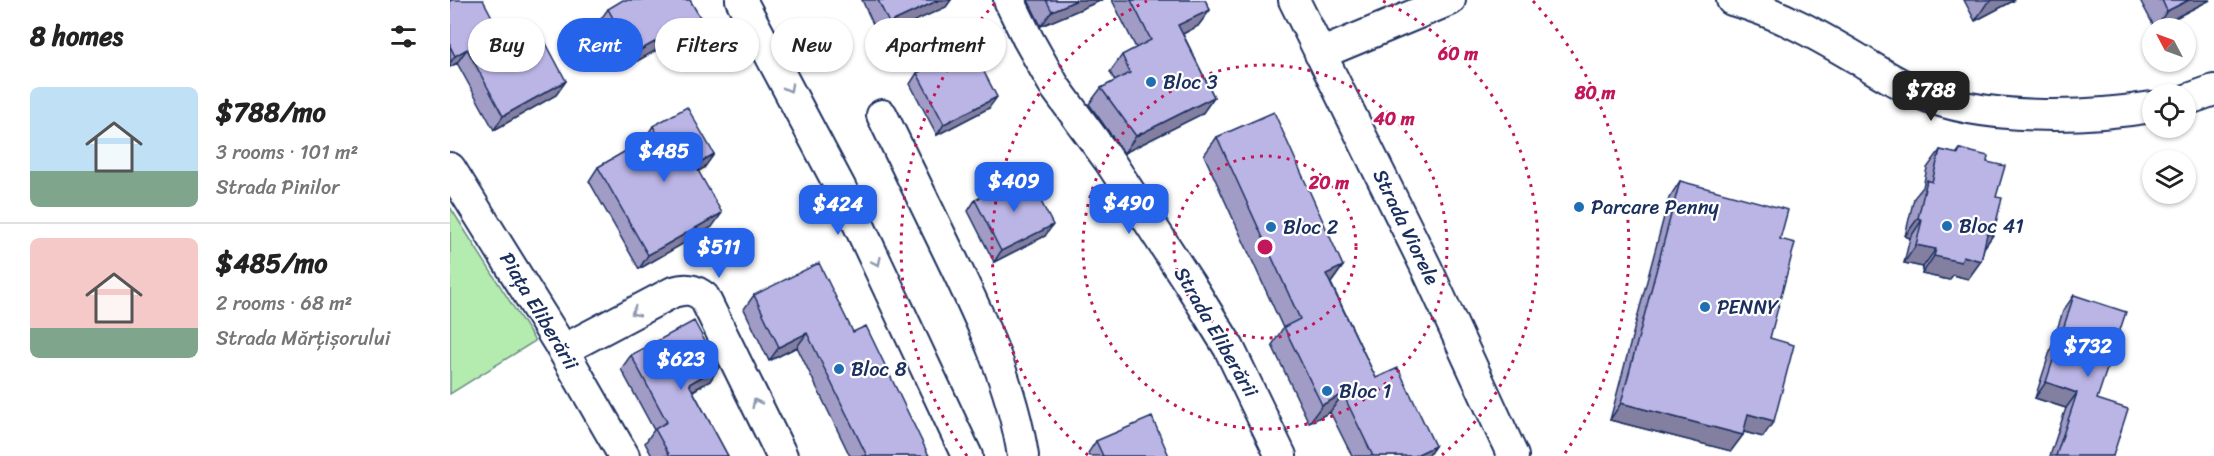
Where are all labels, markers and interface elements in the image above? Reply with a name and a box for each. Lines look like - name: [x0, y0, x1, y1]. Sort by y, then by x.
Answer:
- text: 8 homes: [30, 13, 123, 59]
- chip: Buy: [468, 18, 545, 72]
- chip: Rent: [557, 18, 643, 72]
- chip: Filters: [655, 18, 759, 72]
- chip: New: [771, 18, 853, 72]
- chip: Apartment: [865, 18, 1006, 72]
- north arrow: [2142, 18, 2196, 72]
- map controls: [2142, 18, 2196, 204]
- icon: filters: [387, 20, 420, 53]
- text: 60 m: [1437, 38, 1478, 70]
- place label: Bloc 3: [1163, 65, 1218, 100]
- pin: $788: [1895, 71, 1967, 122]
- text: $788: [1907, 73, 1956, 108]
- marker: Bloc 3: [1144, 75, 1158, 89]
- text: 80 m: [1574, 77, 1616, 109]
- one-way arrow: [782, 82, 793, 93]
- button: locate: [2142, 84, 2196, 138]
- text: $788/mo: [216, 89, 326, 135]
- text: 40 m: [1372, 103, 1415, 135]
- icon: home: [78, 111, 150, 183]
- pin: $485: [628, 132, 700, 183]
- text: $485: [639, 134, 689, 169]
- text: 3 rooms · 101 m²: [216, 135, 358, 170]
- button: layers: [2142, 150, 2196, 204]
- pin: $409: [978, 162, 1050, 213]
- street label: Strada Viorele: [1363, 163, 1449, 291]
- text: $409: [989, 164, 1039, 199]
- text: 20 m: [1308, 167, 1349, 199]
- text: Strada Pinilor: [216, 170, 339, 205]
- pin: $490: [1093, 184, 1165, 235]
- pin: $424: [802, 185, 874, 236]
- text: $490: [1104, 186, 1154, 221]
- text: $424: [813, 187, 863, 222]
- place label: Parcare Penny: [1591, 190, 1719, 225]
- marker: Parcare Penny: [1572, 200, 1586, 214]
- place label: Bloc 41: [1959, 209, 2024, 244]
- place label: Bloc 2: [1283, 210, 1339, 245]
- marker: Bloc 41: [1940, 219, 1954, 233]
- marker: Bloc 2: [1264, 220, 1278, 234]
- pin: $511: [683, 228, 755, 279]
- text: $511: [698, 230, 740, 265]
- centre of rings: [1255, 237, 1275, 257]
- text: $485/mo: [216, 240, 327, 286]
- street label: Piața Eliberării: [490, 245, 589, 378]
- one-way arrow: [870, 256, 881, 267]
- street label: Strada Eliberării: [1164, 260, 1268, 404]
- icon: home: [78, 262, 150, 334]
- text: 2 rooms · 68 m²: [216, 286, 352, 321]
- place label: PENNY: [1717, 290, 1780, 325]
- marker: PENNY: [1698, 300, 1712, 314]
- one-way arrow: [631, 305, 641, 316]
- text: Strada Mărțișorului: [216, 321, 390, 356]
- pin: $732: [2052, 327, 2124, 378]
- text: $732: [2064, 329, 2112, 364]
- pin: $623: [645, 340, 717, 391]
- text: $623: [657, 342, 705, 377]
- place label: Bloc 8: [851, 352, 907, 387]
- marker: Bloc 8: [832, 362, 846, 376]
- place label: Bloc 1: [1339, 374, 1391, 409]
- marker: Bloc 1: [1320, 384, 1334, 398]
- one-way arrow: [751, 399, 763, 410]

